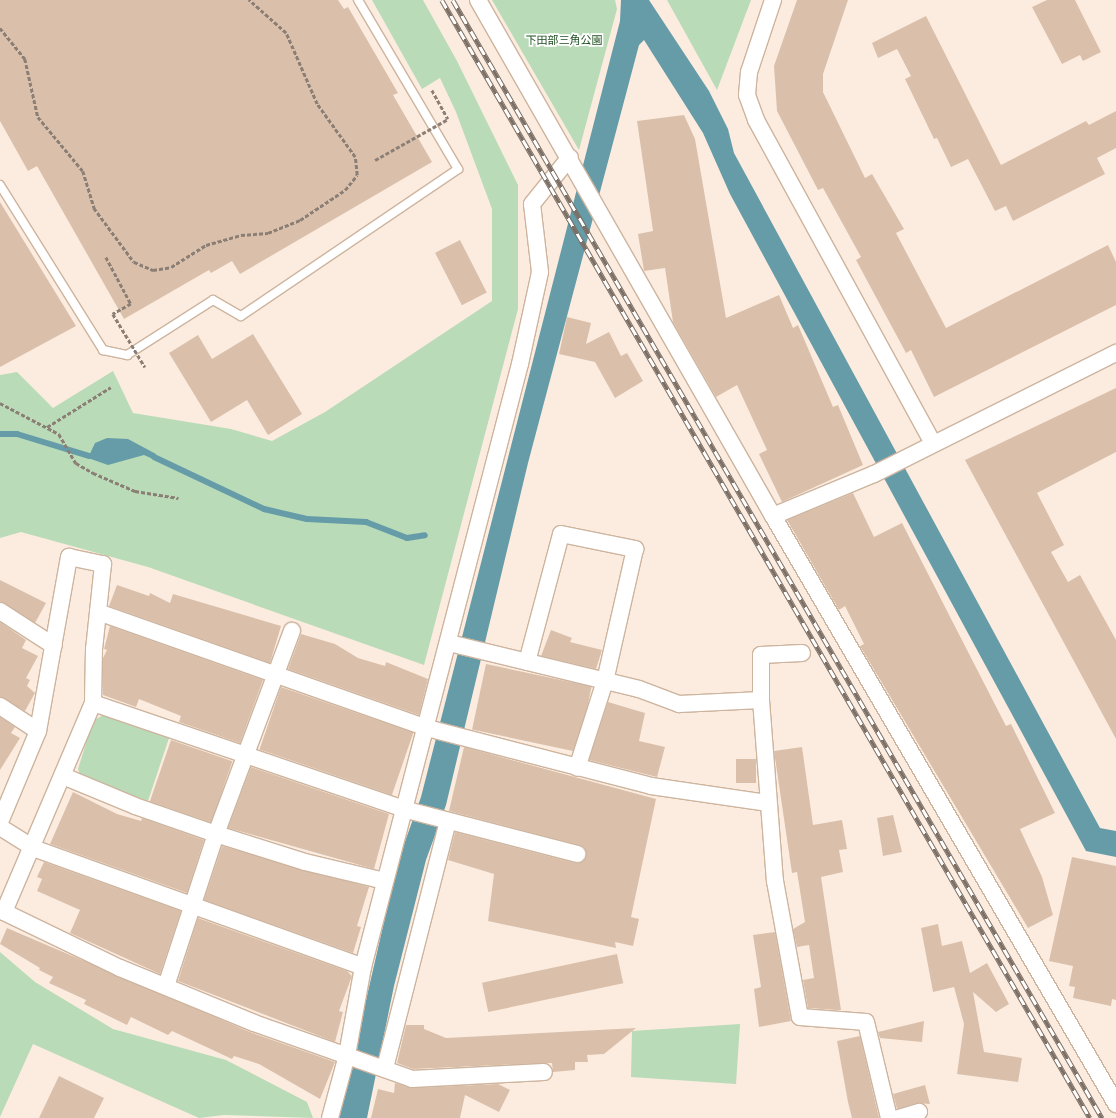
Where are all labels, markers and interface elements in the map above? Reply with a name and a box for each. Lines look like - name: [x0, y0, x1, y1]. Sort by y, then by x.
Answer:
- park label: 下田部三角公園: [526, 34, 602, 48]

